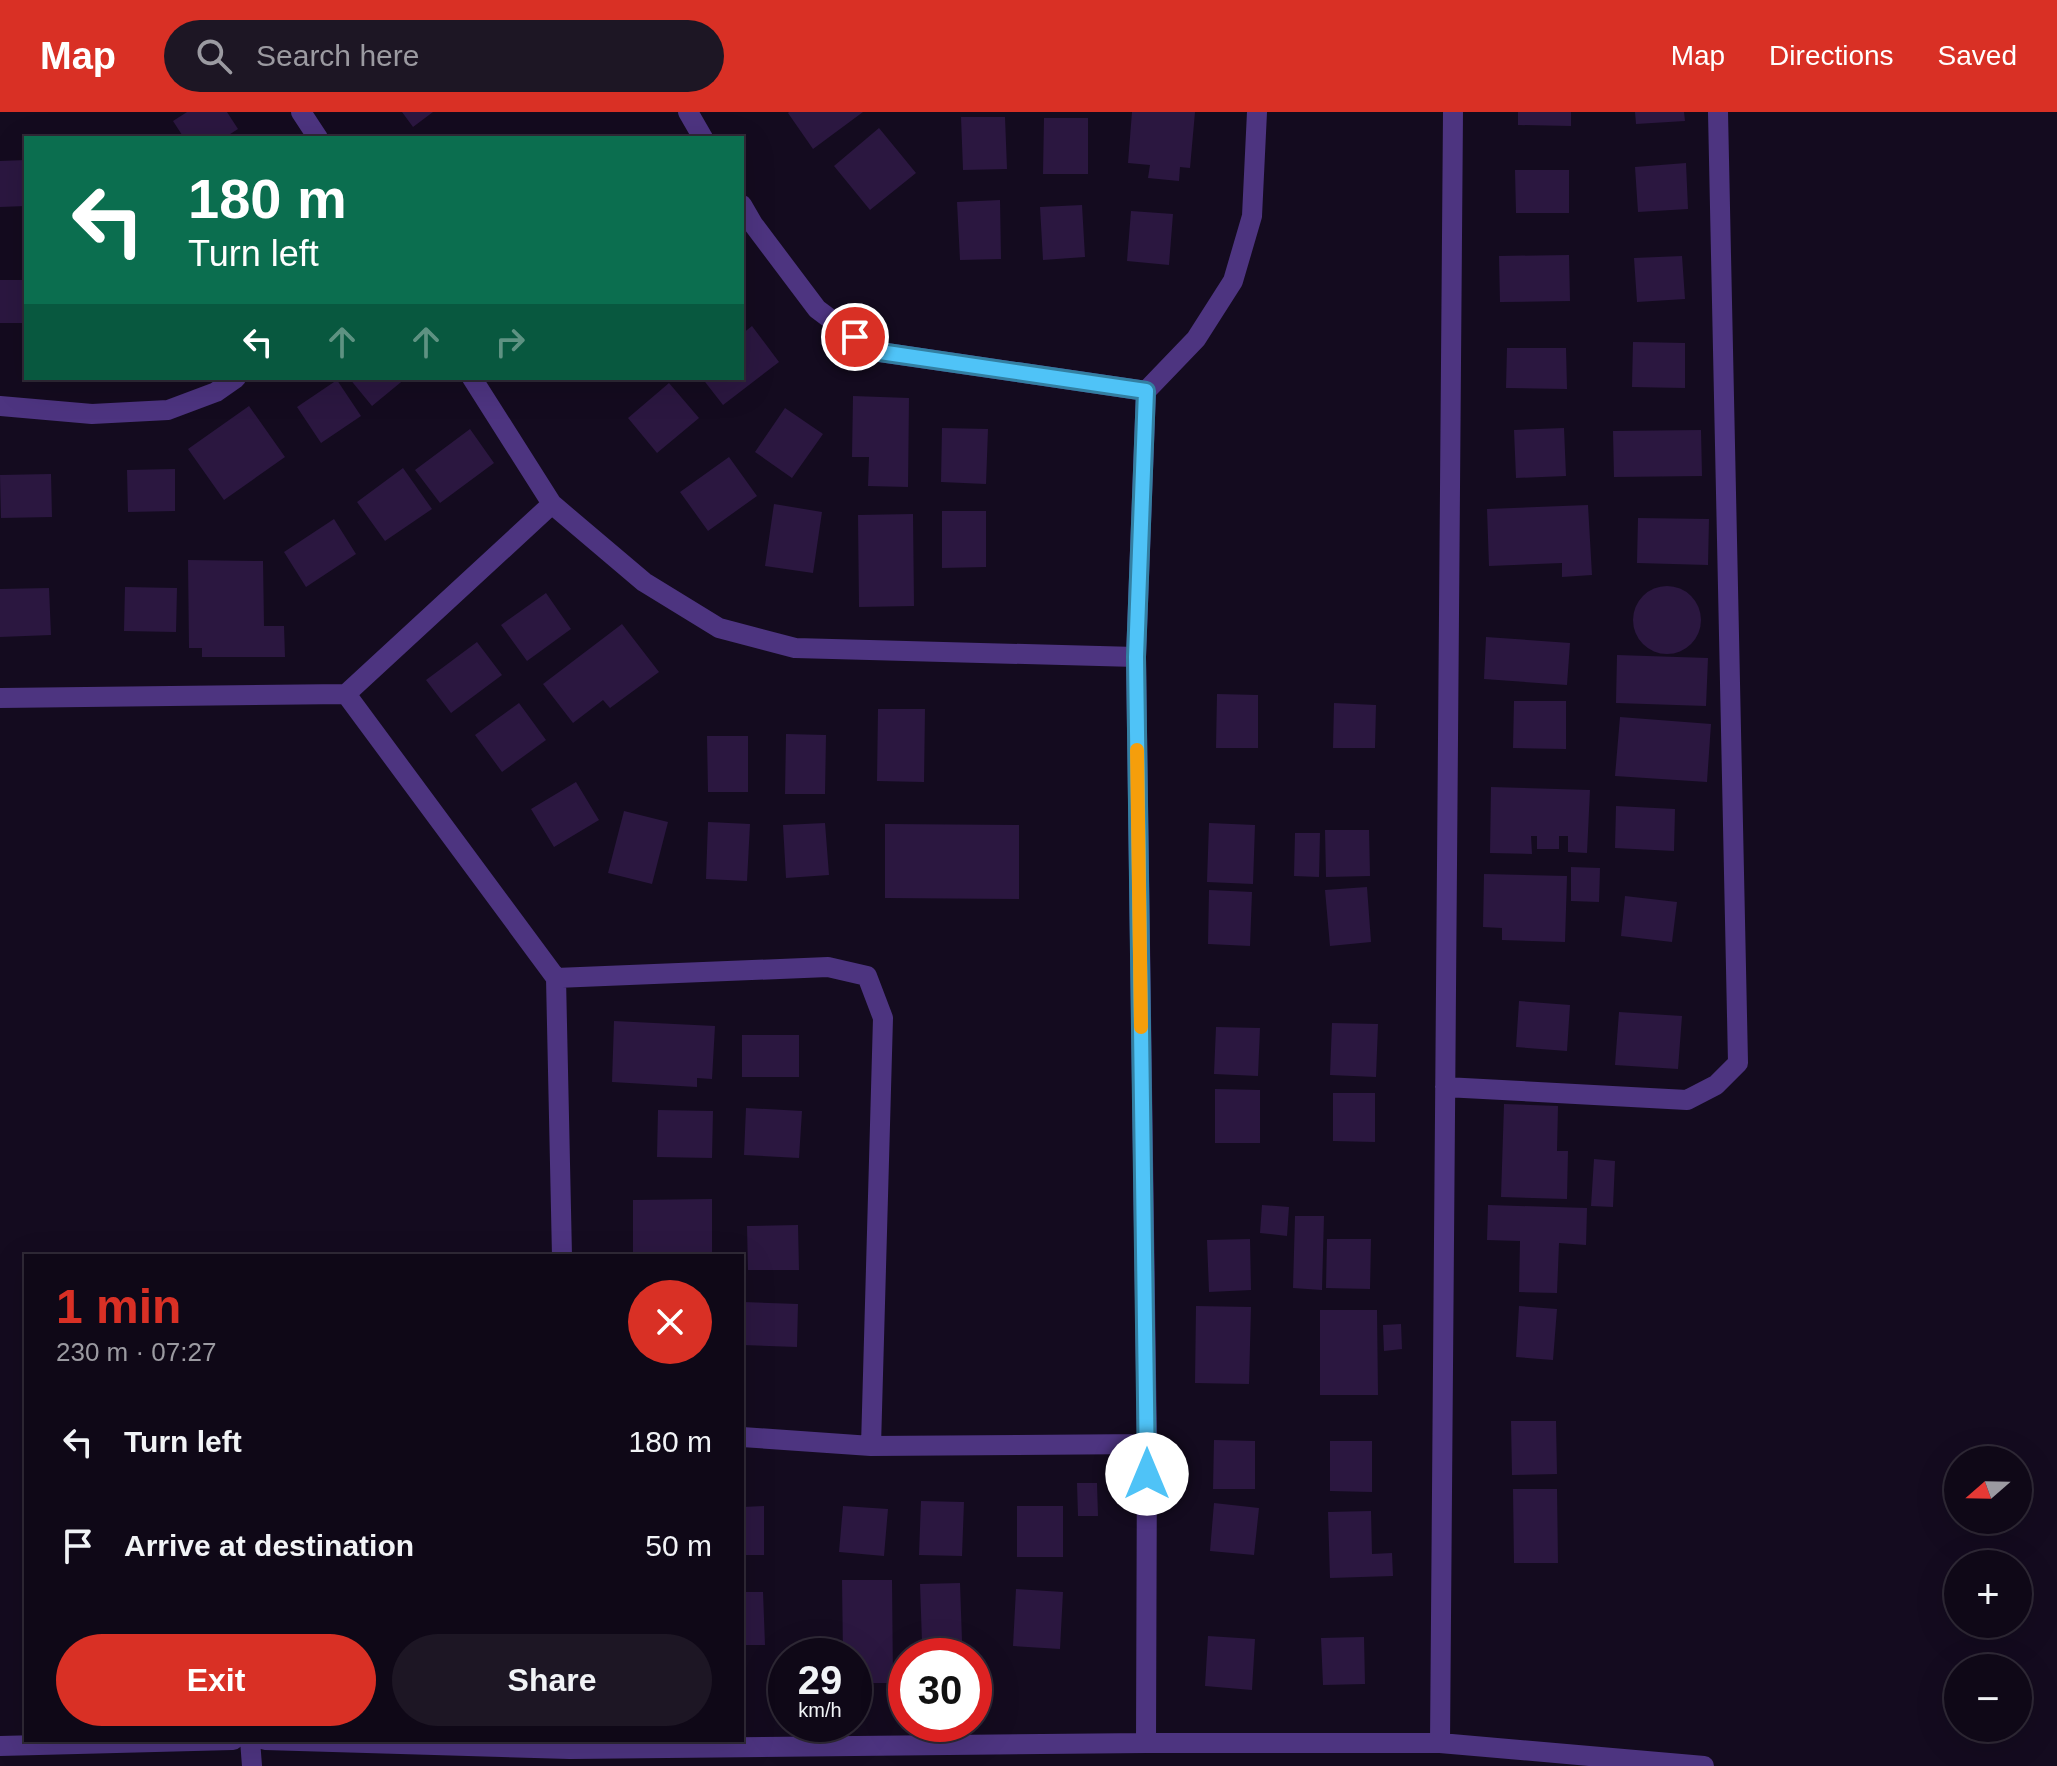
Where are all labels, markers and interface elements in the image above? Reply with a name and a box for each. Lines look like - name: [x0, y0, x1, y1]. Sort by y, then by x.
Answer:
- search box: [164, 20, 724, 92]
- icon: search: [192, 34, 236, 78]
- text: Map: [40, 35, 116, 77]
- text: Search here: [256, 39, 419, 72]
- text: Map: [1671, 40, 1725, 71]
- text: Directions: [1769, 40, 1894, 71]
- text: Saved: [1938, 40, 2017, 71]
- text: 180 m: [188, 167, 347, 230]
- icon: left: [56, 168, 160, 272]
- text: Turn left: [188, 233, 319, 274]
- pin: [821, 303, 889, 371]
- icon: arrive: [833, 315, 877, 359]
- icon: left: [236, 320, 280, 364]
- icon: ahead: [320, 320, 364, 364]
- icon: ahead: [404, 320, 448, 364]
- icon: right: [488, 320, 532, 364]
- text: 1 min: [56, 1280, 181, 1333]
- button: close: [628, 1280, 712, 1364]
- text: 230 m · 07:27: [56, 1337, 216, 1367]
- icon: left: [56, 1420, 100, 1464]
- text: Turn left: [124, 1425, 242, 1458]
- text: 180 m: [629, 1425, 712, 1458]
- position arrow: [1105, 1432, 1189, 1516]
- north arrow: [1944, 1446, 2032, 1534]
- map controls: [1944, 1446, 2032, 1742]
- icon: arrive: [56, 1524, 100, 1568]
- text: Arrive at destination: [124, 1529, 414, 1562]
- text: 50 m: [645, 1529, 712, 1562]
- button: +: [1944, 1550, 2032, 1638]
- button: Exit: [56, 1634, 376, 1726]
- button: Share: [392, 1634, 712, 1726]
- speed limit sign: 30: [888, 1638, 992, 1742]
- button: −: [1944, 1654, 2032, 1742]
- text: 29: [798, 1658, 842, 1702]
- text: km/h: [798, 1699, 842, 1721]

